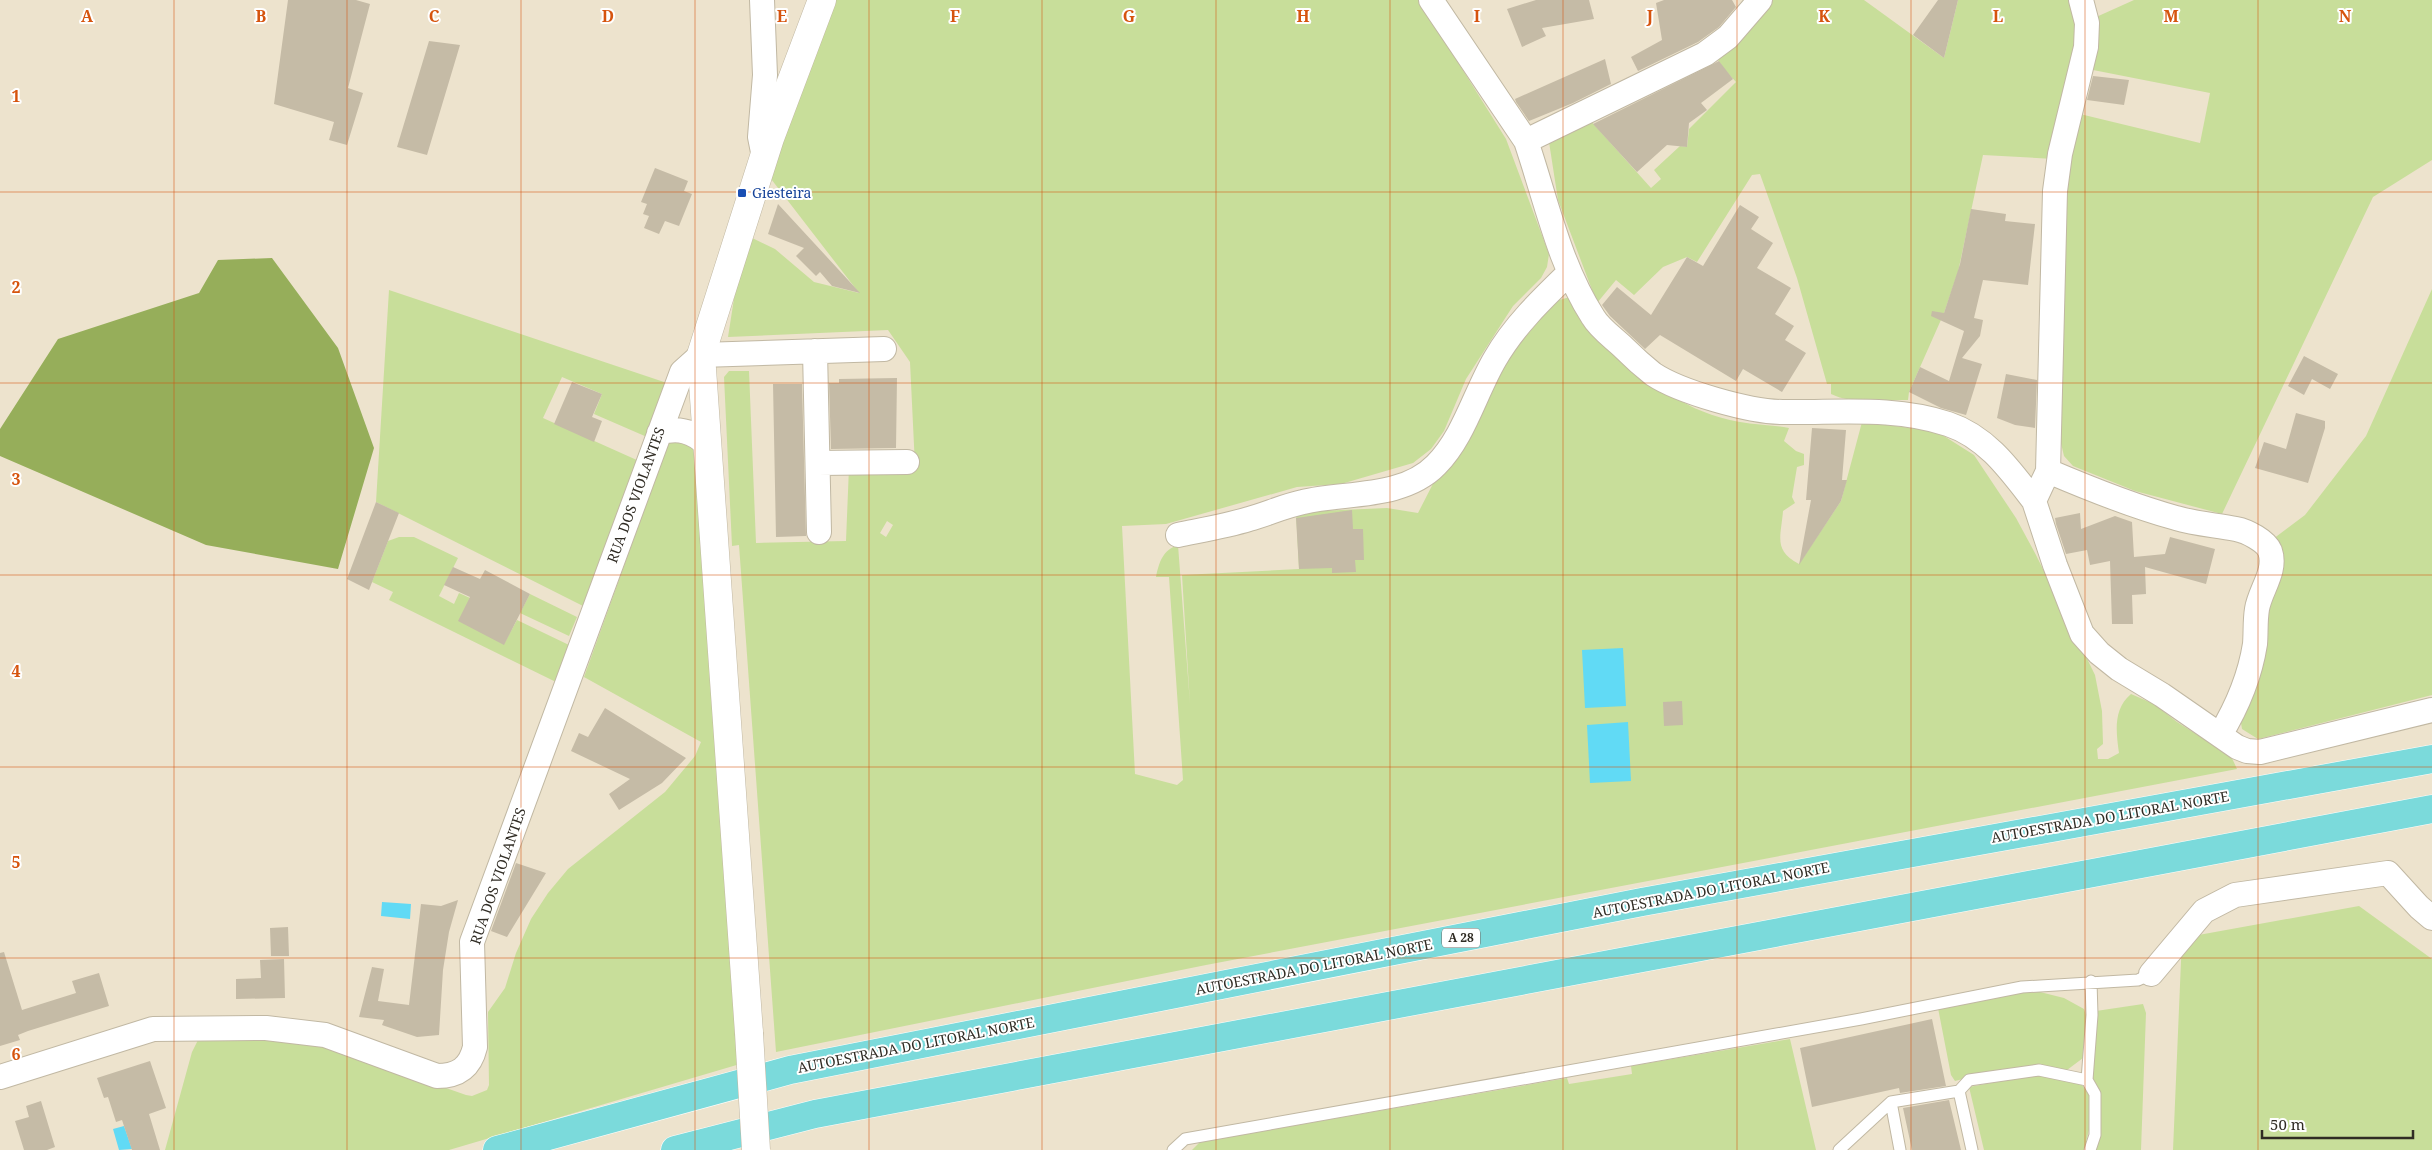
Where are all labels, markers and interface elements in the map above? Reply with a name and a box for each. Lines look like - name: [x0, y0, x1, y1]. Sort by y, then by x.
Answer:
- text: A: [81, 5, 94, 27]
- text: B: [256, 5, 267, 27]
- text: C: [429, 5, 440, 27]
- text: D: [602, 5, 614, 27]
- text: E: [777, 5, 787, 27]
- text: F: [950, 5, 960, 27]
- text: G: [1123, 5, 1135, 27]
- text: H: [1296, 5, 1310, 27]
- text: I: [1474, 5, 1480, 27]
- text: J: [1646, 5, 1654, 27]
- text: K: [1818, 5, 1830, 27]
- text: L: [1993, 5, 2003, 27]
- text: M: [2163, 5, 2179, 27]
- text: N: [2339, 5, 2352, 27]
- text: 1: [11, 85, 21, 107]
- place label: Giesteira: [752, 183, 811, 202]
- marker: Giesteira: [736, 187, 748, 199]
- text: 2: [11, 276, 21, 298]
- street label: RUA DOS VIOLANTES: [602, 424, 669, 565]
- text: 3: [11, 468, 21, 490]
- text: 4: [11, 660, 21, 682]
- street label: AUTOESTRADA DO LITORAL NORTE: [1990, 786, 2230, 847]
- street label: RUA DOS VIOLANTES: [465, 805, 530, 947]
- text: 5: [11, 851, 21, 873]
- street label: AUTOESTRADA DO LITORAL NORTE: [1591, 857, 1831, 922]
- road number: A 28: [1442, 928, 1480, 948]
- street label: AUTOESTRADA DO LITORAL NORTE: [1194, 934, 1434, 999]
- street label: AUTOESTRADA DO LITORAL NORTE: [796, 1012, 1036, 1077]
- text: 6: [11, 1043, 21, 1065]
- scale bar: [2262, 1108, 2413, 1140]
- text: 50 m: [2270, 1114, 2305, 1134]

